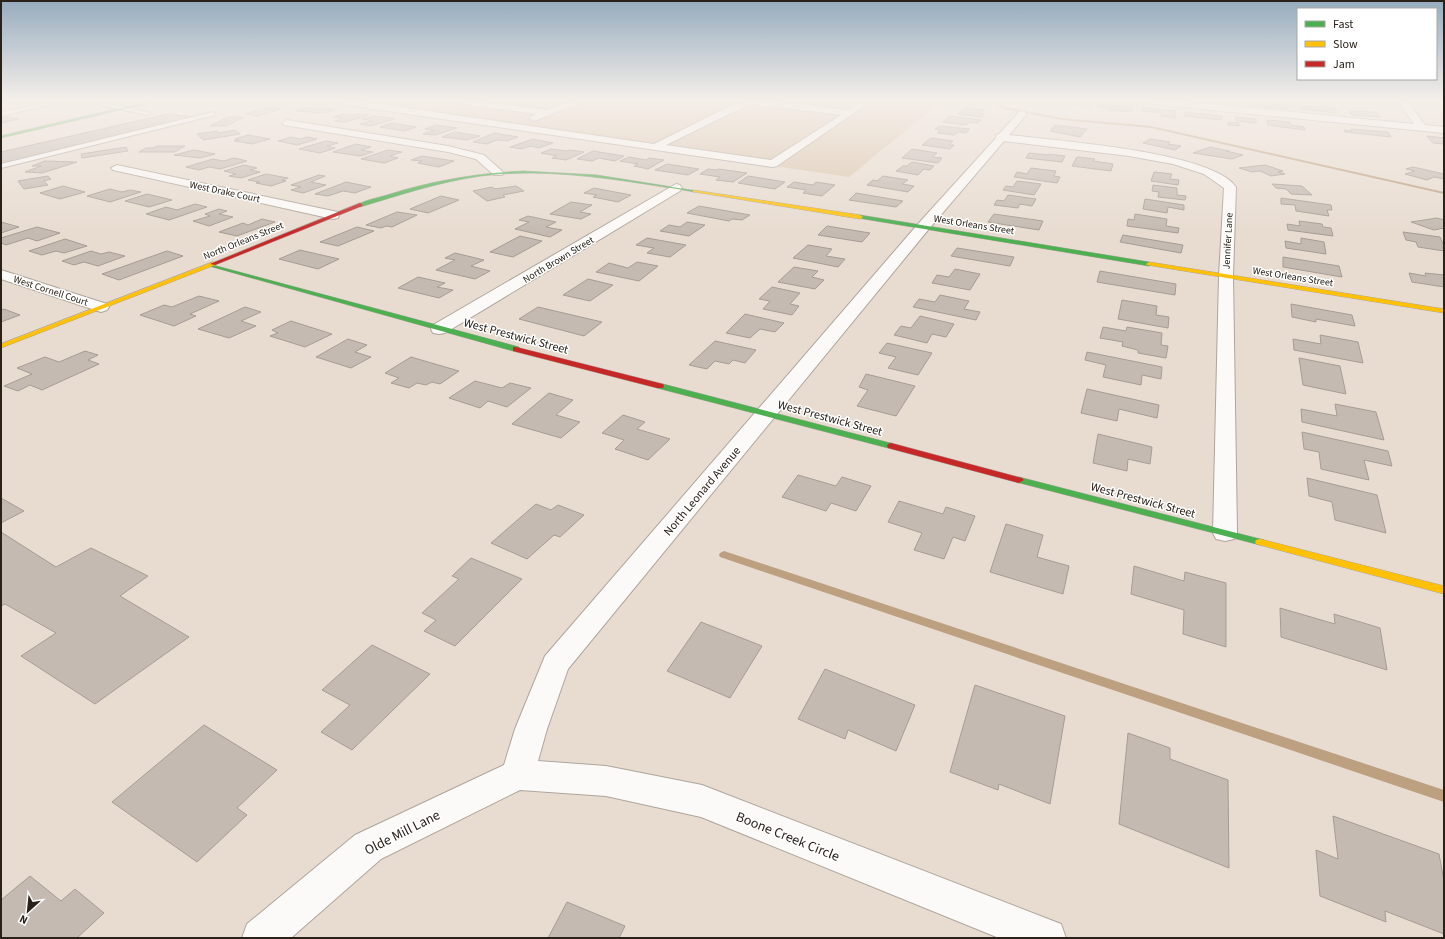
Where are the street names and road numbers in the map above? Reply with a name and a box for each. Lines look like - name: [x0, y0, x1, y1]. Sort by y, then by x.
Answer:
- street label: West Drake Court: [188, 178, 262, 206]
- street label: West Orleans Street: [933, 212, 1016, 238]
- street label: Jennifer Lane: [1220, 212, 1236, 270]
- street label: North Orleans Street: [201, 218, 286, 263]
- street label: North Brown Street: [520, 233, 597, 287]
- street label: West Orleans Street: [1252, 264, 1335, 290]
- street label: West Cornell Court: [12, 272, 90, 310]
- street label: West Prestwick Street: [462, 314, 570, 359]
- street label: West Prestwick Street: [776, 396, 884, 441]
- street label: North Leonard Avenue: [660, 443, 745, 540]
- street label: West Prestwick Street: [1089, 478, 1197, 523]
- street label: Olde Mill Lane: [361, 805, 444, 861]
- street label: Boone Creek Circle: [733, 807, 843, 867]

